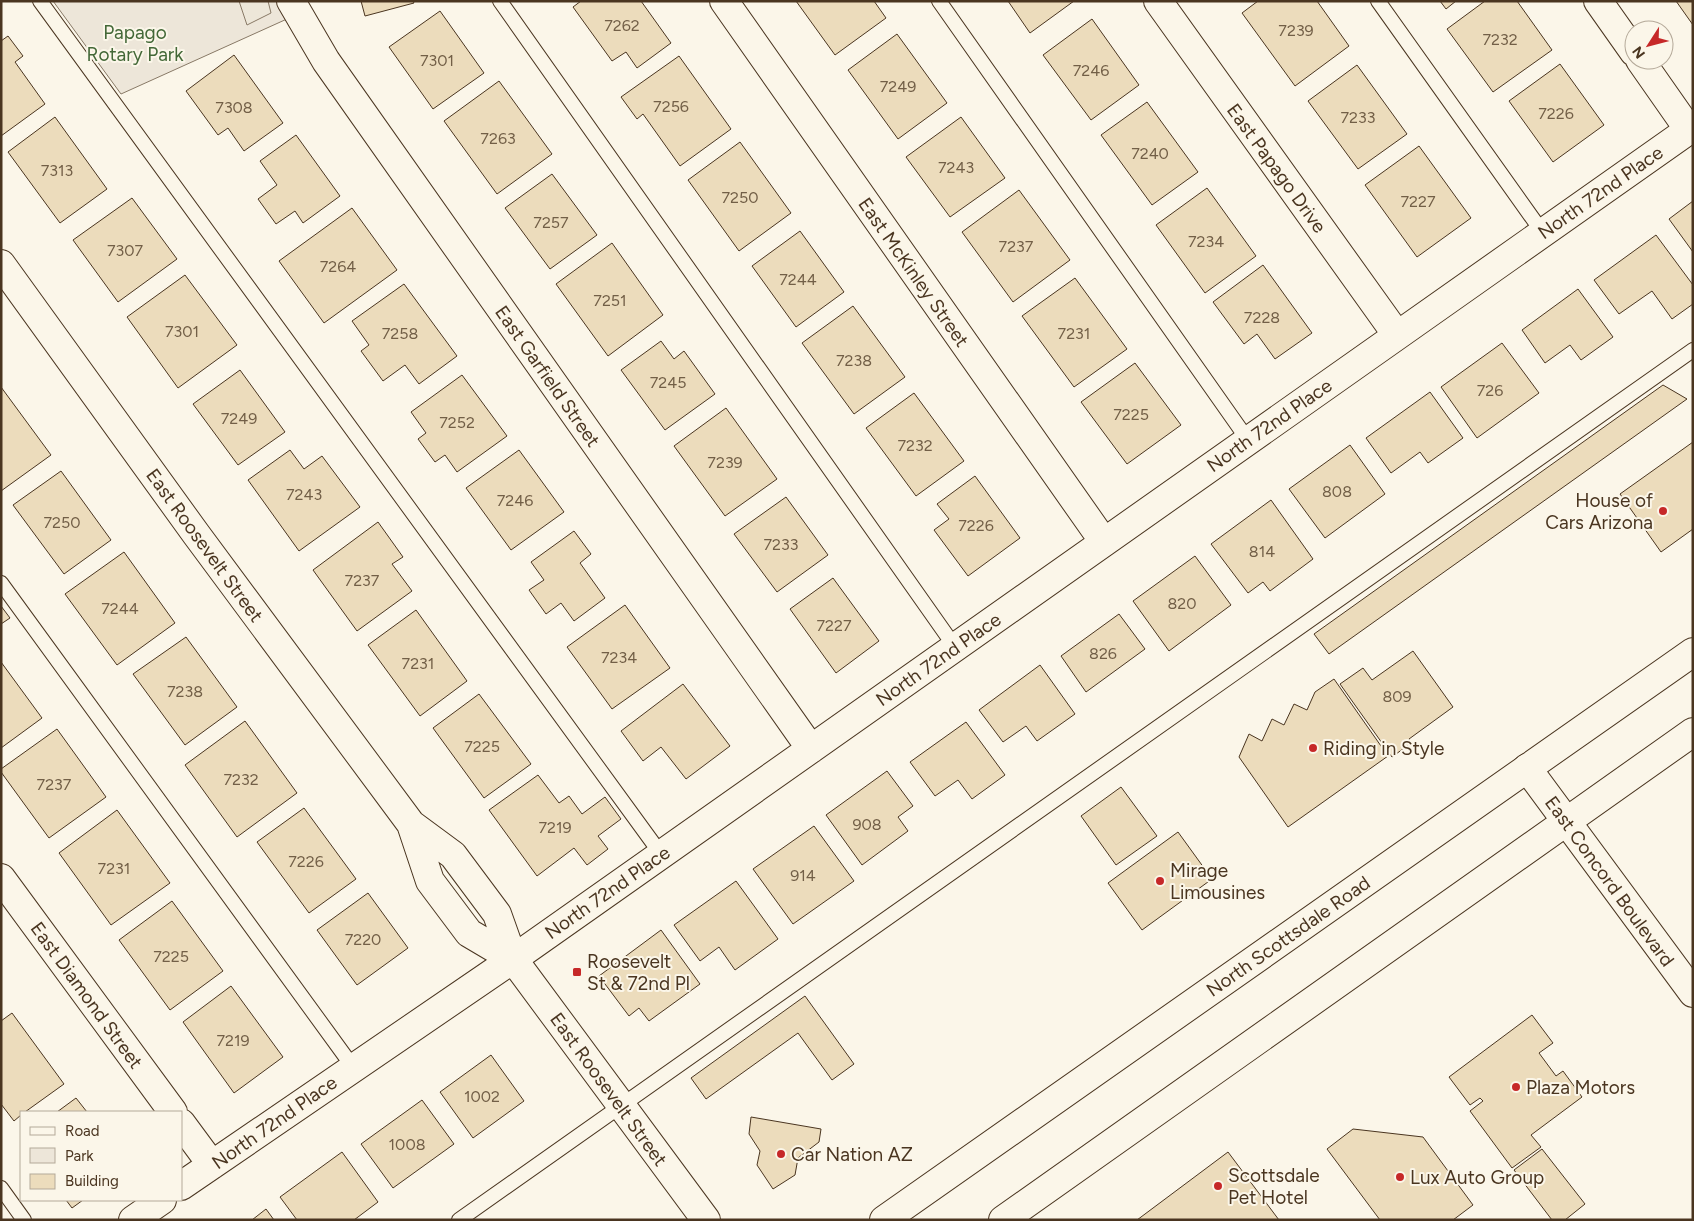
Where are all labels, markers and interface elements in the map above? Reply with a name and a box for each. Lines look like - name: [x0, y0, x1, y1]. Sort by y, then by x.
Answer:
- house number: 7262: [604, 16, 640, 35]
- north arrow: [1624, 20, 1674, 70]
- park label: Papago Rotary Park: [87, 21, 184, 66]
- house number: 7239: [1278, 21, 1314, 40]
- house number: 7232: [1482, 30, 1518, 49]
- text: N: [1629, 43, 1649, 62]
- house number: 7301: [420, 51, 454, 70]
- house number: 7246: [1073, 61, 1109, 80]
- house number: 7249: [880, 77, 916, 96]
- house number: 7256: [653, 97, 689, 116]
- house number: 7308: [215, 98, 253, 117]
- street label: East Papago Drive: [1222, 99, 1331, 237]
- house number: 7226: [1538, 104, 1574, 123]
- house number: 7233: [1341, 108, 1375, 127]
- house number: 7263: [480, 129, 516, 148]
- street label: North 72nd Place: [1533, 141, 1667, 244]
- house number: 7240: [1131, 144, 1169, 163]
- house number: 7243: [938, 158, 974, 177]
- house number: 7313: [41, 161, 73, 180]
- house number: 7250: [722, 188, 759, 207]
- house number: 7227: [1400, 192, 1436, 211]
- street label: East McKinley Street: [853, 193, 974, 351]
- house number: 7257: [533, 213, 569, 232]
- house number: 7234: [1188, 232, 1224, 251]
- house number: 7237: [999, 237, 1034, 256]
- house number: 7307: [107, 241, 143, 260]
- house number: 7264: [320, 257, 356, 276]
- house number: 7244: [779, 270, 817, 289]
- house number: 7251: [593, 291, 627, 310]
- street label: East Garfield Street: [490, 301, 605, 451]
- house number: 7228: [1244, 308, 1280, 327]
- house number: 7301: [165, 322, 199, 341]
- house number: 7258: [382, 324, 418, 343]
- house number: 7231: [1058, 324, 1090, 343]
- house number: 7238: [836, 351, 872, 370]
- house number: 7245: [650, 373, 686, 392]
- street label: North 72nd Place: [1202, 374, 1336, 477]
- house number: 726: [1477, 381, 1503, 400]
- house number: 7225: [1113, 405, 1149, 424]
- house number: 7249: [221, 409, 257, 428]
- house number: 7252: [439, 413, 475, 432]
- house number: 7232: [897, 436, 933, 455]
- house number: 7239: [707, 453, 743, 472]
- street label: East Roosevelt Street: [141, 464, 268, 626]
- house number: 808: [1322, 482, 1352, 501]
- house number: 7243: [286, 485, 322, 504]
- place label: House of Cars Arizona: [1545, 489, 1653, 534]
- house number: 7246: [497, 491, 533, 510]
- marker: House of Cars Arizona: [1657, 505, 1669, 517]
- house number: 7250: [44, 513, 81, 532]
- house number: 7226: [958, 516, 994, 535]
- house number: 7233: [764, 535, 798, 554]
- house number: 814: [1249, 542, 1275, 561]
- house number: 7237: [345, 571, 380, 590]
- house number: 820: [1167, 594, 1197, 613]
- house number: 7244: [101, 599, 139, 618]
- street label: North 72nd Place: [871, 608, 1005, 711]
- house number: 7227: [816, 616, 852, 635]
- house number: 826: [1089, 644, 1117, 663]
- house number: 7234: [601, 648, 637, 667]
- house number: 7231: [402, 654, 434, 673]
- house number: 7238: [167, 682, 203, 701]
- house number: 809: [1382, 687, 1412, 706]
- house number: 7225: [464, 737, 500, 756]
- place label: Riding in Style: [1323, 737, 1444, 760]
- marker: Riding in Style: [1307, 742, 1319, 754]
- house number: 7232: [223, 770, 259, 789]
- house number: 7237: [37, 775, 72, 794]
- street label: East Concord Boulevard: [1540, 792, 1679, 971]
- house number: 908: [852, 815, 882, 834]
- house number: 7219: [538, 818, 572, 837]
- street label: North 72nd Place: [540, 841, 674, 944]
- house number: 7226: [288, 852, 324, 871]
- house number: 7231: [98, 859, 130, 878]
- place label: Mirage Limousines: [1170, 859, 1265, 904]
- house number: 914: [790, 866, 816, 885]
- street label: North Scottsdale Road: [1202, 871, 1375, 1002]
- marker: Mirage Limousines: [1154, 875, 1166, 887]
- street label: East Diamond Street: [26, 917, 148, 1073]
- house number: 7220: [345, 930, 381, 949]
- house number: 7225: [153, 947, 189, 966]
- place label: Roosevelt St & 72nd Pl: [587, 950, 690, 995]
- marker: Roosevelt St & 72nd Pl: [571, 966, 583, 978]
- street label: East Roosevelt Street: [545, 1008, 672, 1170]
- house number: 7219: [216, 1031, 250, 1050]
- street label: North 72nd Place: [207, 1071, 341, 1174]
- place label: Plaza Motors: [1526, 1076, 1635, 1099]
- marker: Plaza Motors: [1510, 1081, 1522, 1093]
- house number: 1002: [464, 1087, 500, 1106]
- legend: [20, 1111, 182, 1201]
- text: Road: [65, 1122, 100, 1140]
- house number: 1008: [389, 1135, 425, 1154]
- place label: Car Nation AZ: [791, 1143, 913, 1166]
- text: Park: [65, 1147, 94, 1165]
- marker: Car Nation AZ: [775, 1148, 787, 1160]
- place label: Scottsdale Pet Hotel: [1228, 1164, 1320, 1209]
- place label: Lux Auto Group: [1410, 1166, 1544, 1189]
- marker: Lux Auto Group: [1394, 1171, 1406, 1183]
- text: Building: [65, 1172, 119, 1190]
- marker: Scottsdale Pet Hotel: [1212, 1180, 1224, 1192]

